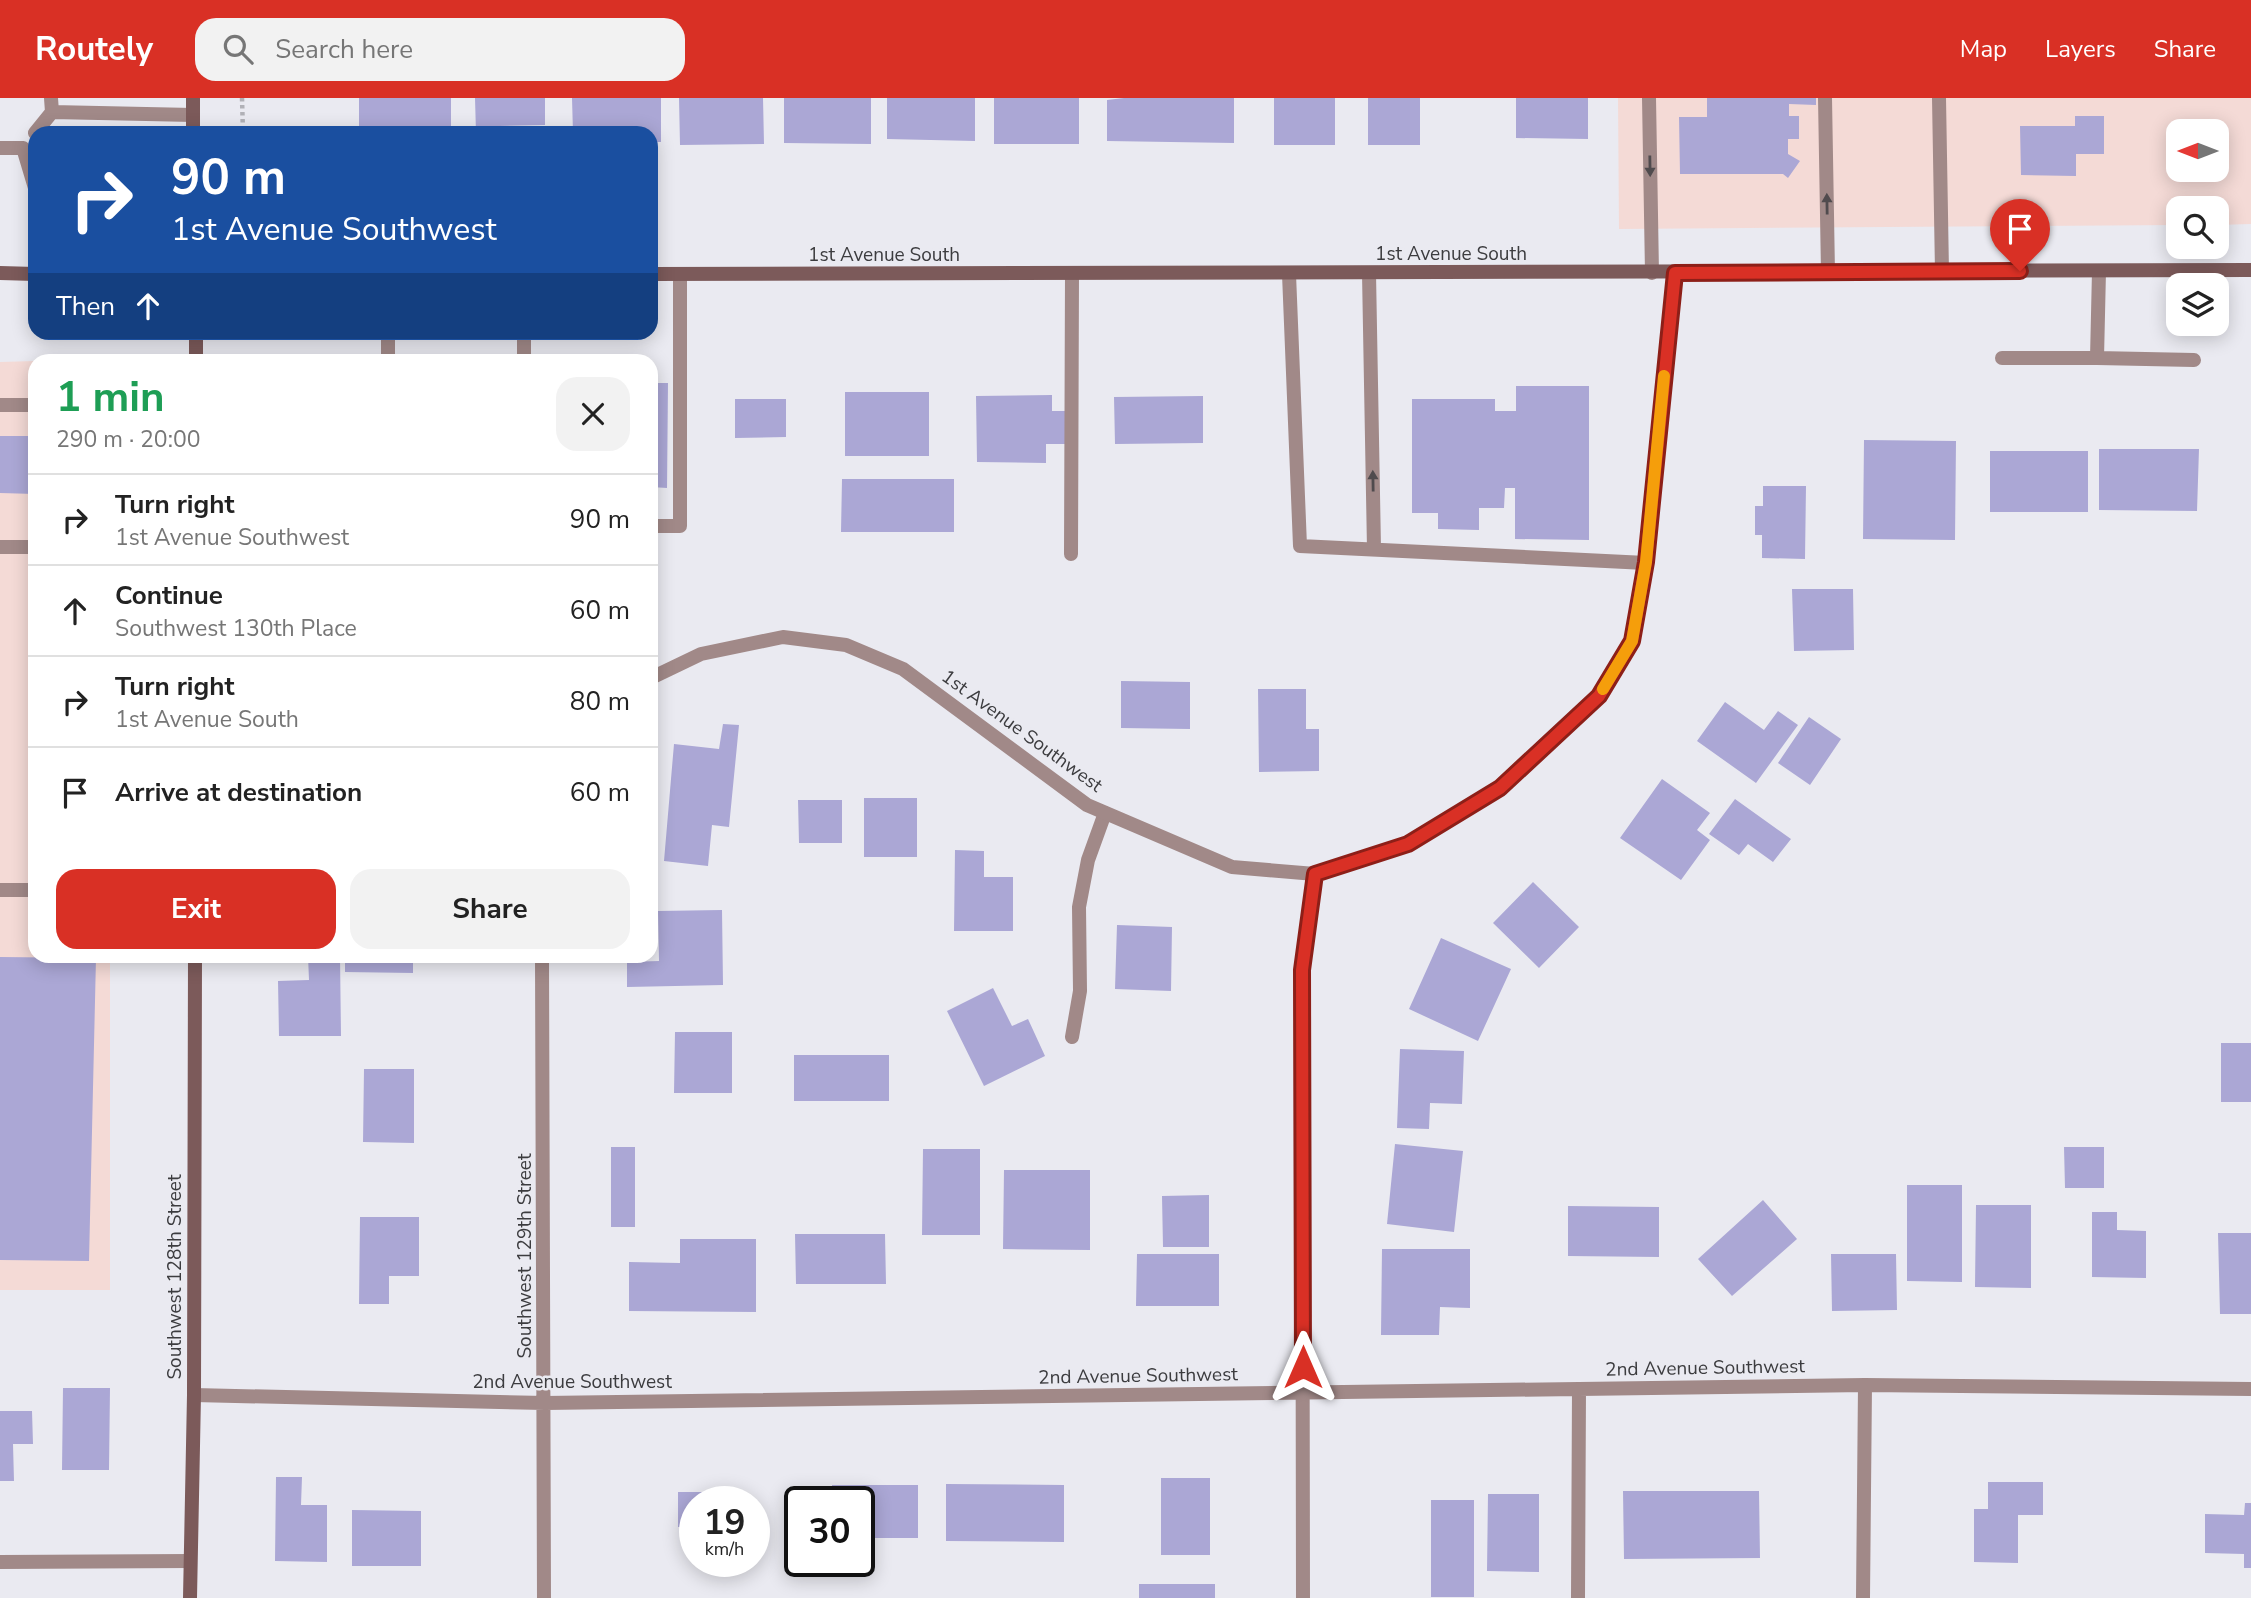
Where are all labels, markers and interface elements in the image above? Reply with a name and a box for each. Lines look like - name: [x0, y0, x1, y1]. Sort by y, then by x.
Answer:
- search box: [195, 18, 685, 81]
- text: Routely: [35, 27, 153, 72]
- icon: search: [219, 30, 257, 68]
- text: Search here: [275, 32, 413, 67]
- text: Map: [1960, 33, 2007, 65]
- text: Layers: [2045, 33, 2116, 65]
- text: Share: [2154, 33, 2216, 65]
- north arrow: [2166, 119, 2230, 182]
- map controls: [2166, 119, 2229, 336]
- text: 90 m: [171, 144, 286, 211]
- icon: right: [56, 154, 147, 245]
- one-way arrow: [1645, 155, 1656, 177]
- one-way arrow: [1821, 193, 1832, 215]
- button: search: [2166, 196, 2229, 259]
- pin: [1990, 199, 2050, 271]
- text: 1st Avenue Southwest: [171, 208, 497, 251]
- icon: arrive: [2001, 210, 2039, 248]
- street label: 1st Avenue South: [1375, 241, 1527, 267]
- street label: 1st Avenue South: [808, 242, 960, 268]
- button: layers: [2166, 273, 2229, 336]
- icon: ahead: [129, 287, 167, 325]
- text: Then: [56, 289, 115, 324]
- text: 1 min: [56, 369, 165, 426]
- button: close: [556, 377, 630, 451]
- text: 290 m · 20:00: [56, 424, 201, 455]
- one-way arrow: [1367, 469, 1379, 491]
- text: Turn right: [115, 487, 234, 522]
- icon: right: [56, 501, 94, 539]
- text: 90 m: [570, 502, 630, 537]
- text: 1st Avenue Southwest: [115, 522, 349, 553]
- text: Continue: [115, 578, 223, 613]
- icon: ahead: [56, 592, 94, 630]
- text: 60 m: [570, 593, 630, 628]
- text: Southwest 130th Place: [115, 613, 357, 644]
- street label: 1st Avenue Southwest: [936, 664, 1108, 799]
- text: Turn right: [115, 669, 234, 704]
- icon: right: [56, 683, 94, 721]
- text: 80 m: [570, 684, 630, 719]
- text: 1st Avenue South: [115, 704, 299, 735]
- icon: arrive: [56, 774, 94, 812]
- text: Arrive at destination: [115, 775, 362, 810]
- text: 60 m: [570, 775, 630, 810]
- button: Exit: [56, 869, 336, 949]
- button: Share: [350, 869, 630, 949]
- street label: Southwest 129th Street: [512, 1153, 538, 1359]
- street label: Southwest 128th Street: [162, 1174, 188, 1380]
- position arrow: [1266, 1330, 1340, 1404]
- street label: 2nd Avenue Southwest: [1605, 1353, 1805, 1383]
- street label: 2nd Avenue Southwest: [1038, 1361, 1238, 1391]
- street label: 2nd Avenue Southwest: [472, 1369, 672, 1395]
- speed limit sign: 30: [784, 1486, 875, 1577]
- text: 19: [703, 1499, 746, 1546]
- text: km/h: [705, 1537, 744, 1561]

